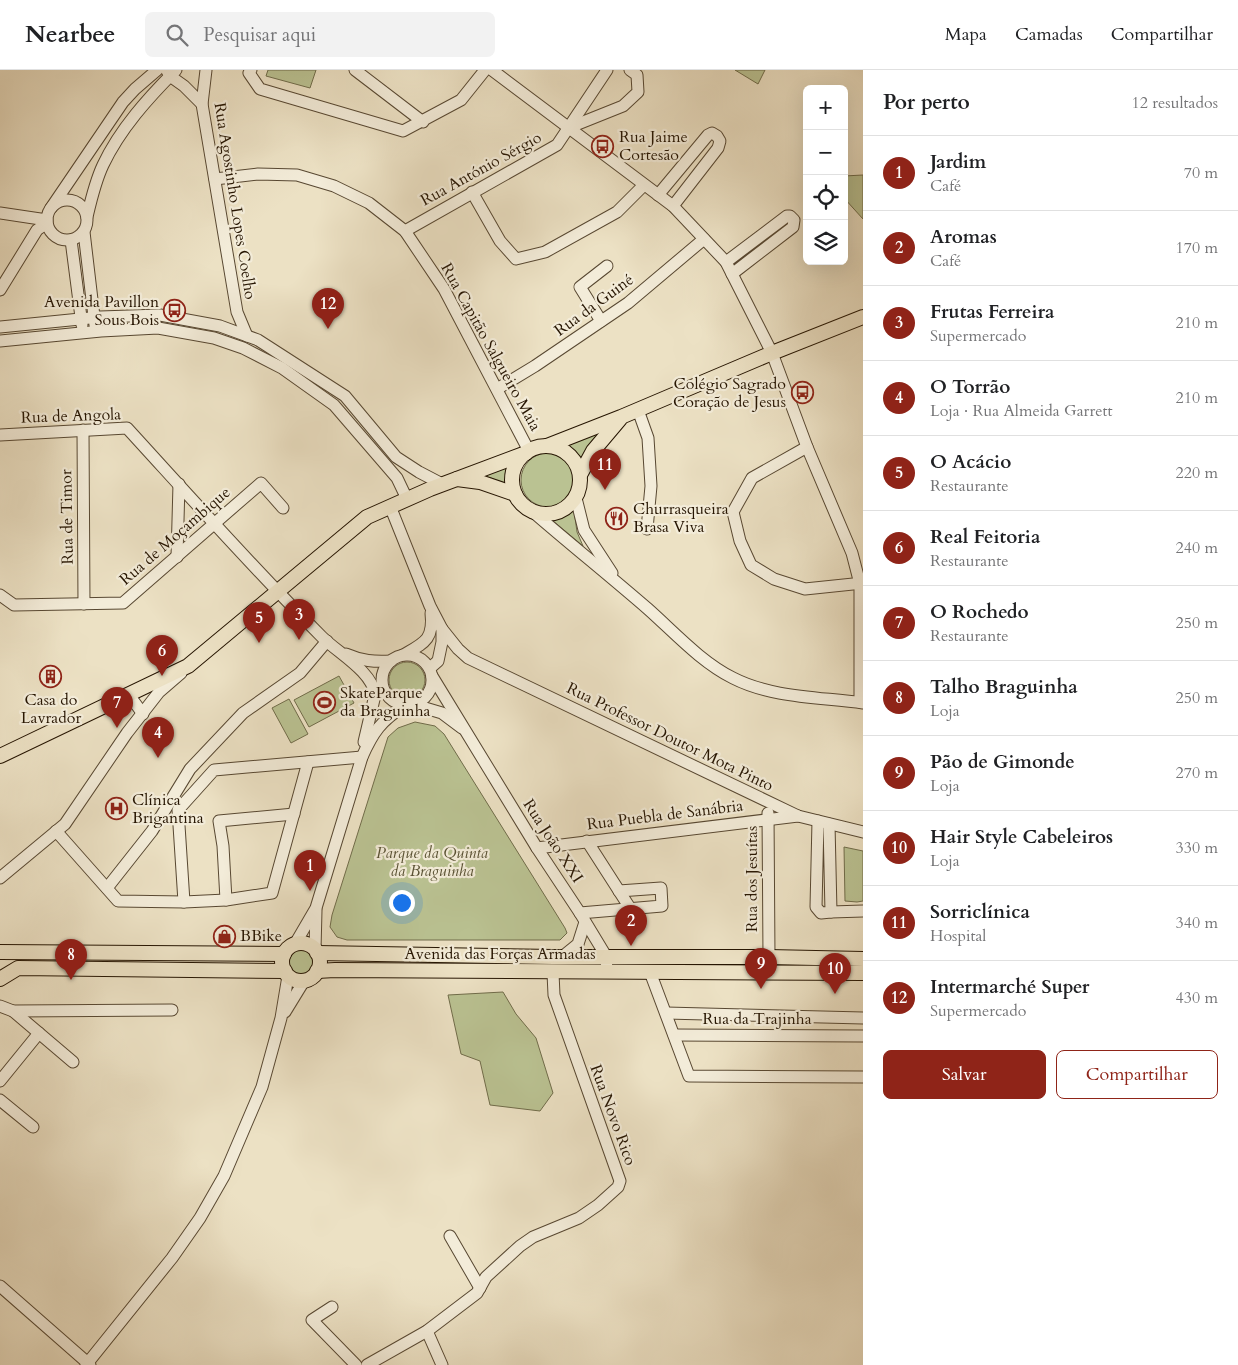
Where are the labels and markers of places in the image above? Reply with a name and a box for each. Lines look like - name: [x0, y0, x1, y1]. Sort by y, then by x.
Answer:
- place label: Rua Jaime Cortesão: [619, 126, 688, 166]
- bus stop icon: Rua Jaime Cortesão: [591, 134, 615, 158]
- pin: 12: [312, 288, 344, 329]
- place label: Avenida Pavillon Sous Bois: [44, 291, 159, 331]
- bus stop icon: Avenida Pavillon Sous Bois: [163, 299, 187, 323]
- place label: Colégio Sagrado Coração de Jesus: [673, 373, 786, 413]
- bus stop icon: Colégio Sagrado Coração de Jesus: [790, 381, 814, 405]
- pin: 11: [589, 449, 621, 490]
- place label: Churrasqueira Brasa Viva: [633, 498, 729, 538]
- restaurant icon: Churrasqueira Brasa Viva: [605, 506, 629, 530]
- pin: 3: [283, 599, 315, 640]
- pin: 5: [243, 602, 275, 643]
- pin: 6: [146, 635, 178, 676]
- building icon: Casa do Lavrador: [39, 664, 63, 688]
- place label: SkateParque da Braguinha: [340, 682, 430, 722]
- pin: 7: [101, 687, 133, 728]
- place label: Casa do Lavrador: [21, 689, 81, 729]
- sports icon: SkateParque da Braguinha: [312, 690, 336, 714]
- pin: 4: [142, 717, 174, 758]
- place label: Clínica Brigantina: [132, 789, 204, 829]
- hospital icon: Clínica Brigantina: [104, 797, 128, 821]
- pin: 1: [294, 850, 326, 891]
- pin: 2: [615, 905, 647, 946]
- shop icon: BBike: [212, 924, 236, 948]
- place label: BBike: [240, 925, 282, 947]
- pin: 8: [55, 939, 87, 980]
- pin: 9: [745, 948, 777, 989]
- pin: 10: [819, 953, 851, 994]

